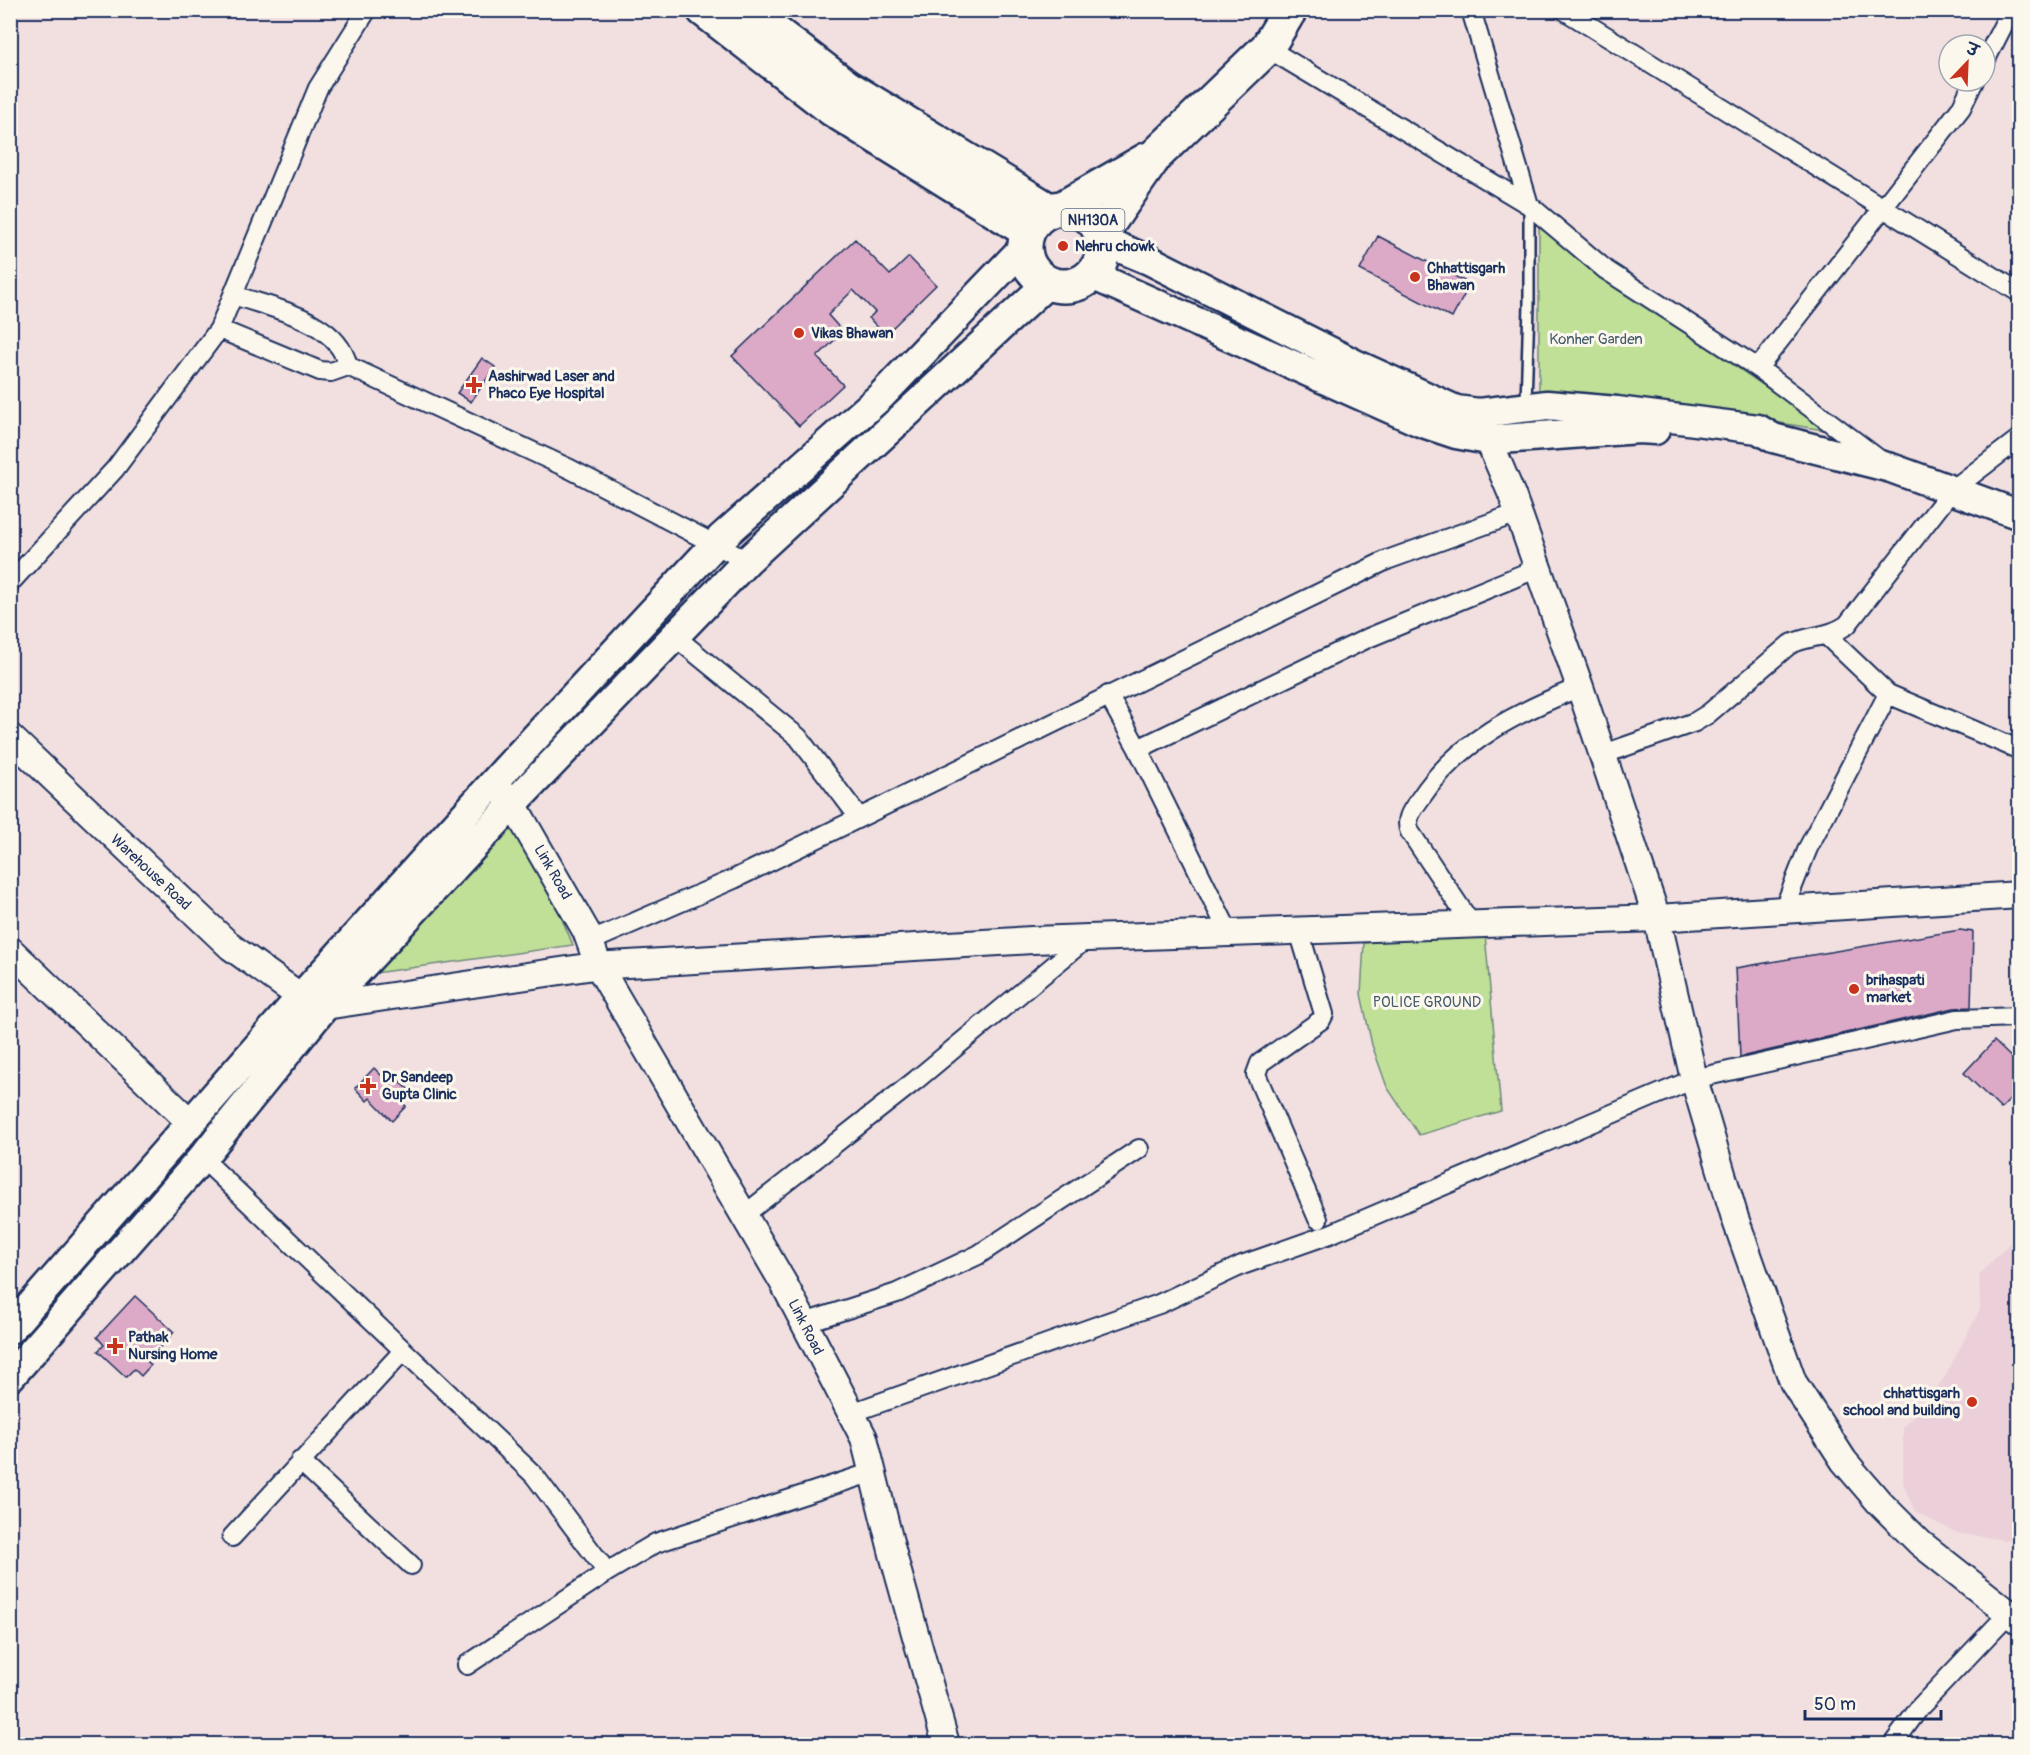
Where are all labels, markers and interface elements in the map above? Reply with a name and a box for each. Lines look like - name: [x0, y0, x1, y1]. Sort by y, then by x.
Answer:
- north arrow: [1937, 33, 1997, 93]
- text: उ: [1962, 38, 1983, 62]
- road number: NH130A: [1062, 209, 1124, 231]
- place label: Nehru chowk: [1075, 237, 1155, 256]
- marker: Nehru chowk: [1056, 239, 1070, 253]
- place label: Chhattisgarh Bhawan: [1427, 259, 1505, 295]
- marker: Chhattisgarh Bhawan: [1408, 270, 1422, 284]
- place label: Vikas Bhawan: [811, 324, 894, 343]
- marker: Vikas Bhawan: [792, 326, 806, 340]
- park label: Konher Garden: [1549, 330, 1643, 349]
- place label: Aashirwad Laser and Phaco Eye Hospital: [488, 367, 615, 403]
- marker: Aashirwad Laser and Phaco Eye Hospital: [465, 376, 483, 394]
- street label: Warehouse Road: [106, 830, 195, 915]
- street label: Link Road: [529, 841, 576, 903]
- place label: brihaspati market: [1866, 971, 1925, 1007]
- marker: brihaspati market: [1847, 982, 1861, 996]
- park label: POLICE GROUND: [1373, 993, 1481, 1012]
- place label: Dr Sandeep Gupta Clinic: [382, 1068, 457, 1104]
- marker: Dr Sandeep Gupta Clinic: [359, 1077, 377, 1095]
- street label: Link Road: [783, 1296, 828, 1358]
- place label: Pathak Nursing Home: [128, 1328, 218, 1364]
- marker: Pathak Nursing Home: [106, 1337, 124, 1355]
- place label: chhattisgarh school and building: [1843, 1384, 1960, 1420]
- marker: chhattisgarh school and building: [1965, 1395, 1979, 1409]
- scale bar: [1805, 1683, 1942, 1721]
- text: 50 m: [1814, 1693, 1856, 1716]

